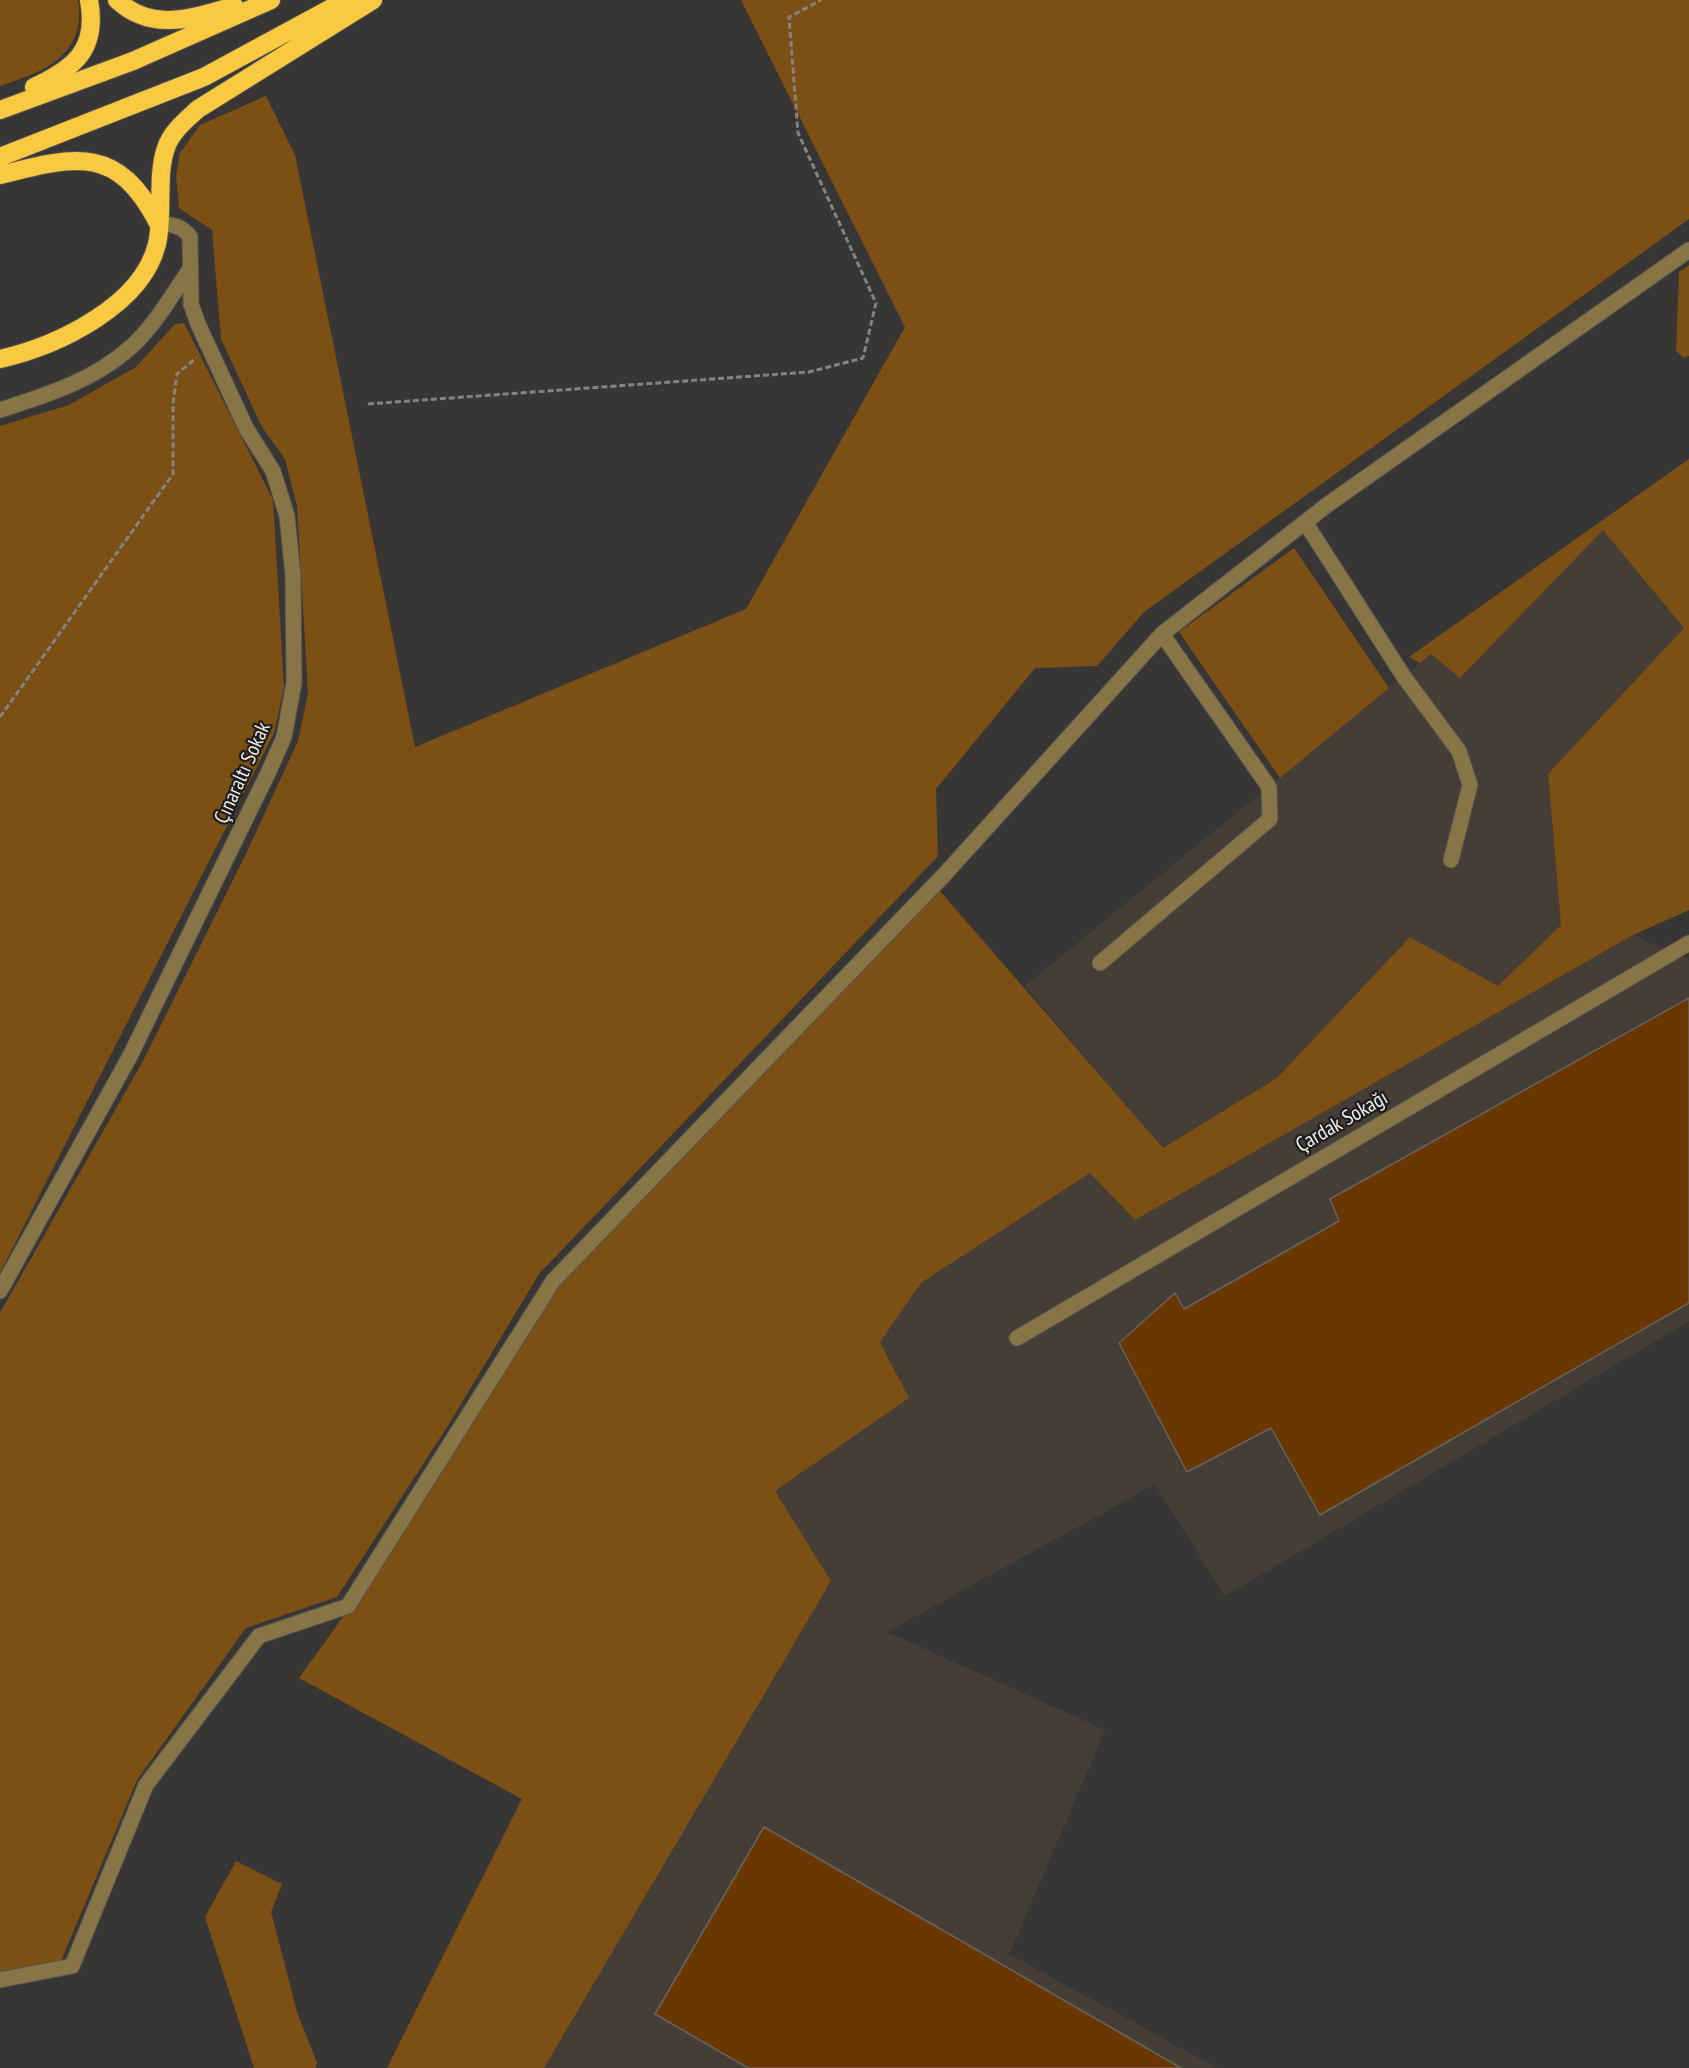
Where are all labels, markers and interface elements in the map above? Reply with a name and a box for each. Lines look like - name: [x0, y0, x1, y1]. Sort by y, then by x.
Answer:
- street label: Çınaraltı Sokak: [209, 718, 277, 828]
- street label: Çardak Sokağı: [1292, 1086, 1392, 1158]

